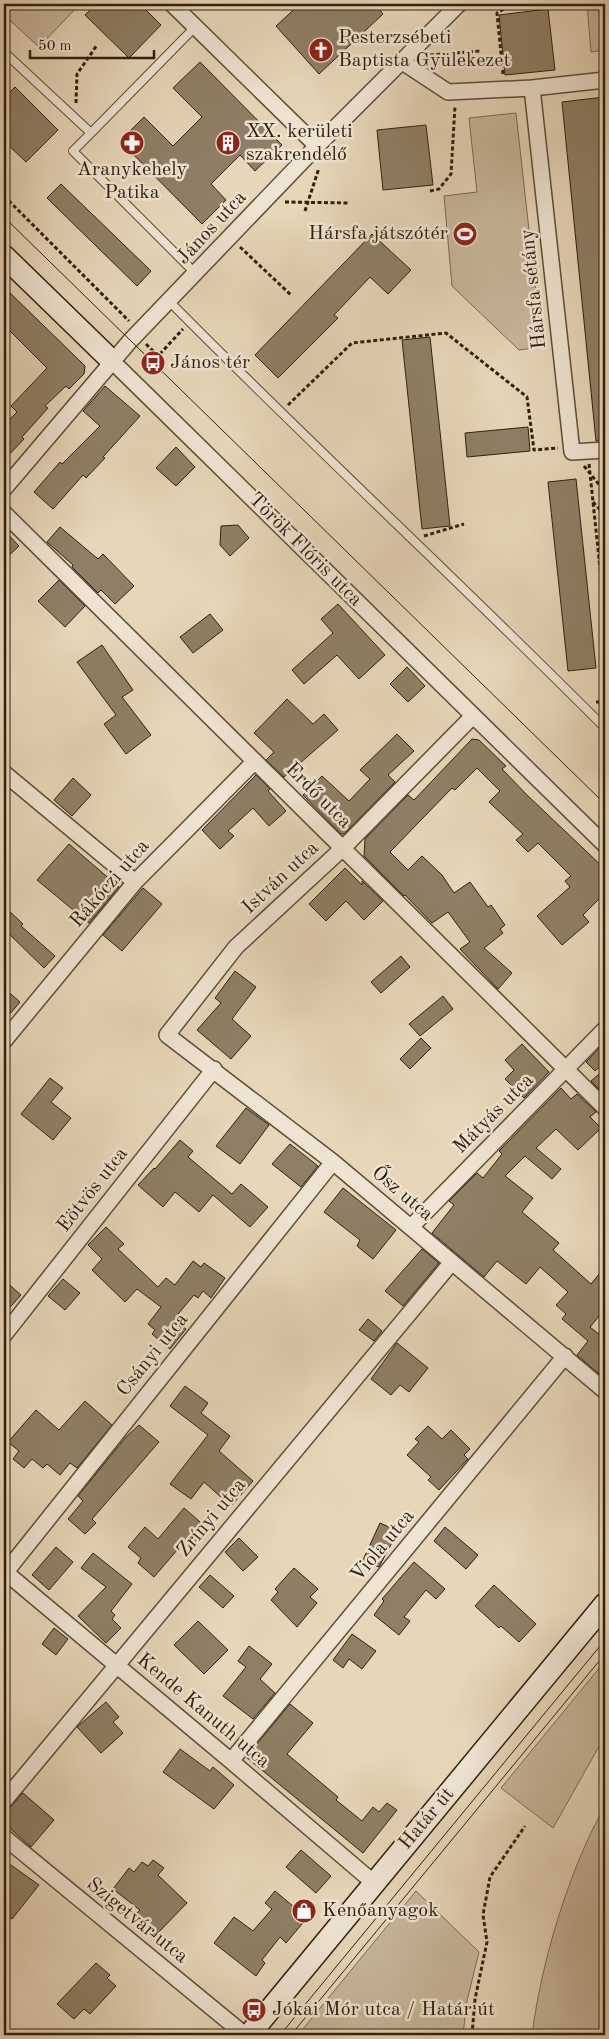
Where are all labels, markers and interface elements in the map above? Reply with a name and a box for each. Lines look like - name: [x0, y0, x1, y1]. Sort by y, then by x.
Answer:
- scale bar: [30, 28, 154, 60]
- place label: Pesterzsébeti Baptista Gyülekezet: [338, 28, 510, 71]
- church icon: Pesterzsébeti Baptista Gyülekezet: [308, 37, 334, 63]
- text: 50 m: [38, 39, 72, 54]
- place label: XX. kerületi szakrendelő: [246, 122, 353, 165]
- pharmacy icon: Aranykehely Patika: [119, 130, 145, 156]
- building icon: XX. kerületi szakrendelő: [215, 130, 241, 156]
- place label: Aranykehely Patika: [77, 160, 188, 203]
- street label: János utca: [173, 187, 251, 268]
- sports icon: Hársfa játszótér: [452, 221, 478, 247]
- place label: Hársfa játszótér: [308, 224, 448, 244]
- street label: Hársfa sétány: [518, 228, 550, 350]
- bus stop icon: János tér: [140, 350, 166, 376]
- place label: János tér: [170, 353, 250, 373]
- street label: Török Flóris utca: [244, 489, 366, 611]
- street label: Erdő utca: [281, 759, 355, 833]
- street label: Rákóczi utca: [67, 836, 153, 932]
- street label: István utca: [239, 838, 323, 918]
- street label: Mátyás utca: [450, 1070, 538, 1158]
- street label: Eötvös utca: [54, 1144, 132, 1236]
- street label: Ősz utca: [367, 1160, 439, 1225]
- street label: Csányi utca: [114, 1310, 193, 1400]
- street label: Zrínyi utca: [174, 1475, 250, 1561]
- street label: Viola utca: [347, 1506, 419, 1586]
- street label: Kende Kanuth utca: [133, 1650, 273, 1772]
- street label: Határ út: [396, 1784, 458, 1854]
- street label: Szigetvár utca: [83, 1874, 191, 1968]
- shop icon: Kenőanyagok: [291, 1898, 317, 1924]
- place label: Kenőanyagok: [322, 1901, 439, 1921]
- bus stop icon: Jókai Mór utca / Határ út: [241, 1997, 267, 2023]
- place label: Jókai Mór utca / Határ út: [272, 2000, 495, 2020]

